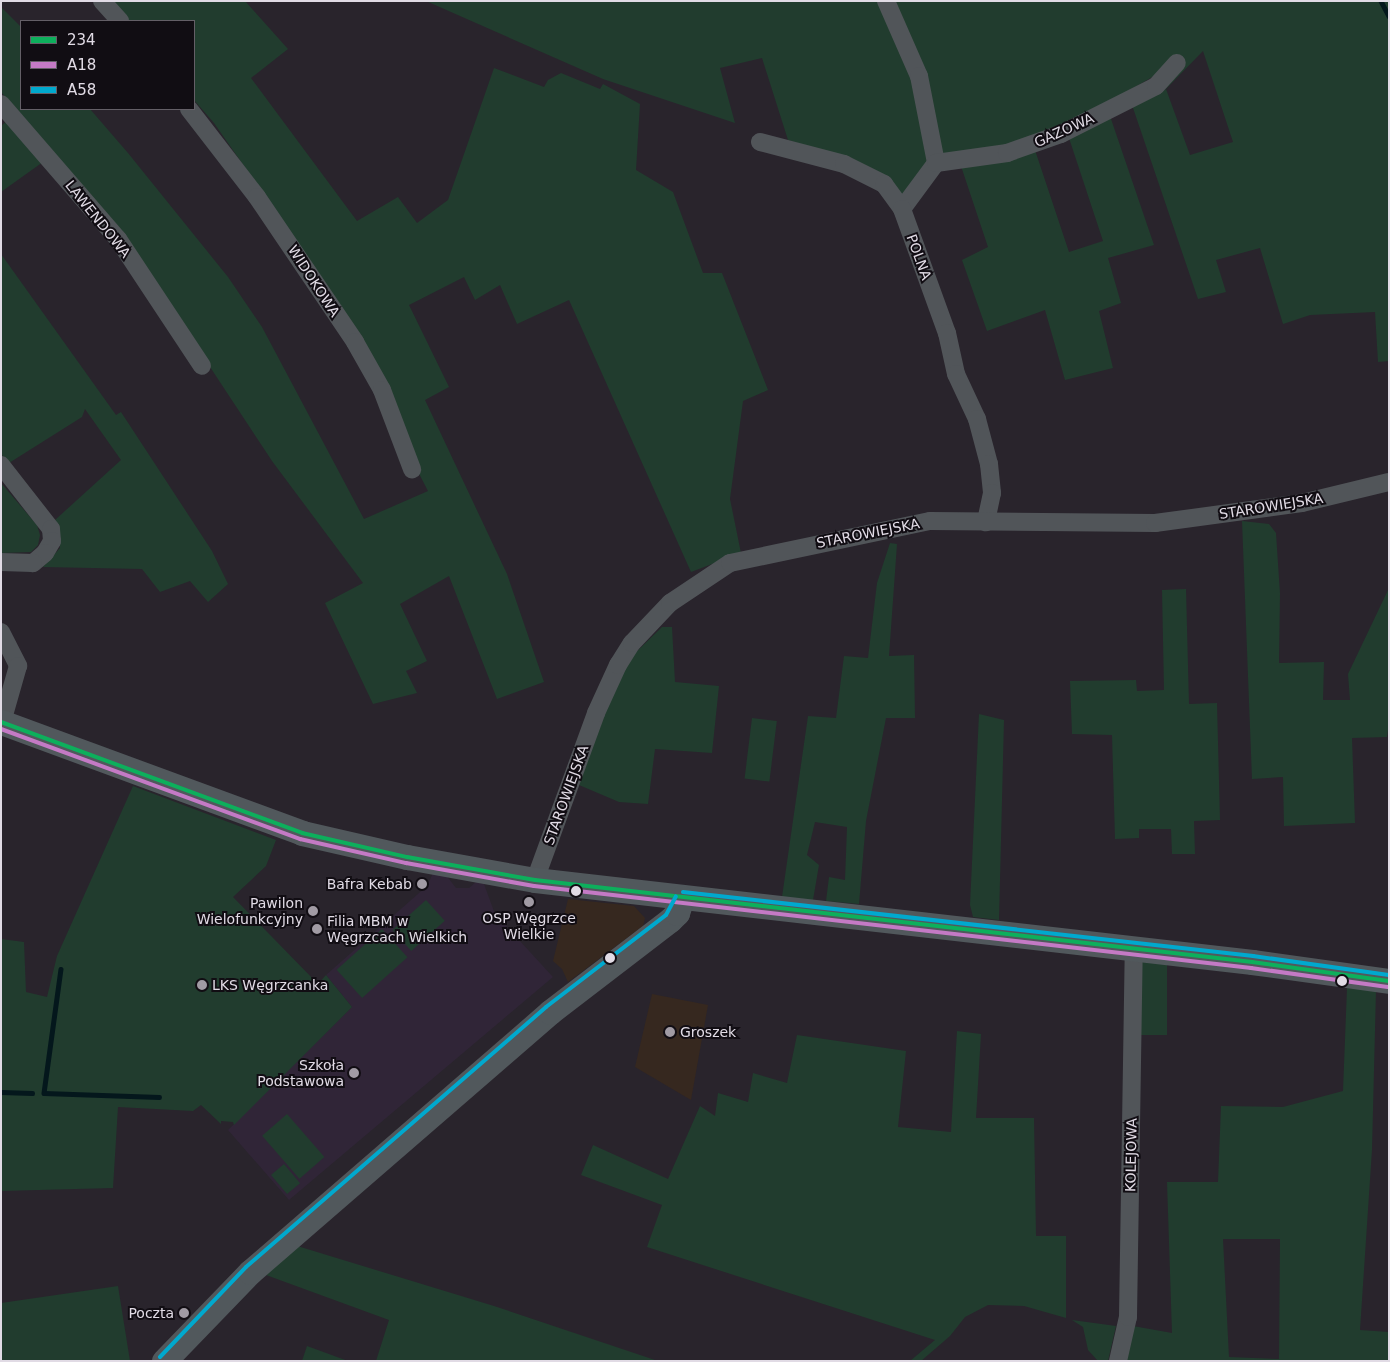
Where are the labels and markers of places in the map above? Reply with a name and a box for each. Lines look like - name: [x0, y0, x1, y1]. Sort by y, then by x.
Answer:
- place label: Bafra Kebab: [327, 876, 412, 892]
- marker: Bafra Kebab: [416, 878, 428, 890]
- unlabelled marker: [571, 886, 581, 896]
- place label: Pawilon Wielofunkcyjny: [197, 895, 303, 928]
- marker: OSP Węgrzce Wielkie: [523, 896, 535, 908]
- marker: Pawilon Wielofunkcyjny: [307, 905, 319, 917]
- place label: OSP Węgrzce Wielkie: [482, 910, 576, 942]
- place label: Filia MBM w Węgrzcach Wielkich: [327, 913, 467, 946]
- marker: Filia MBM w Węgrzcach Wielkich: [311, 923, 323, 935]
- unlabelled marker: [605, 953, 615, 963]
- unlabelled marker: [1337, 976, 1347, 986]
- place label: LKS Węgrzcanka: [212, 977, 328, 993]
- marker: LKS Węgrzcanka: [196, 979, 208, 991]
- place label: Groszek: [680, 1024, 736, 1040]
- marker: Groszek: [664, 1026, 676, 1038]
- place label: Szkoła Podstawowa: [257, 1057, 344, 1090]
- marker: Szkoła Podstawowa: [348, 1067, 360, 1079]
- place label: Poczta: [128, 1305, 174, 1321]
- marker: Poczta: [178, 1307, 190, 1319]

